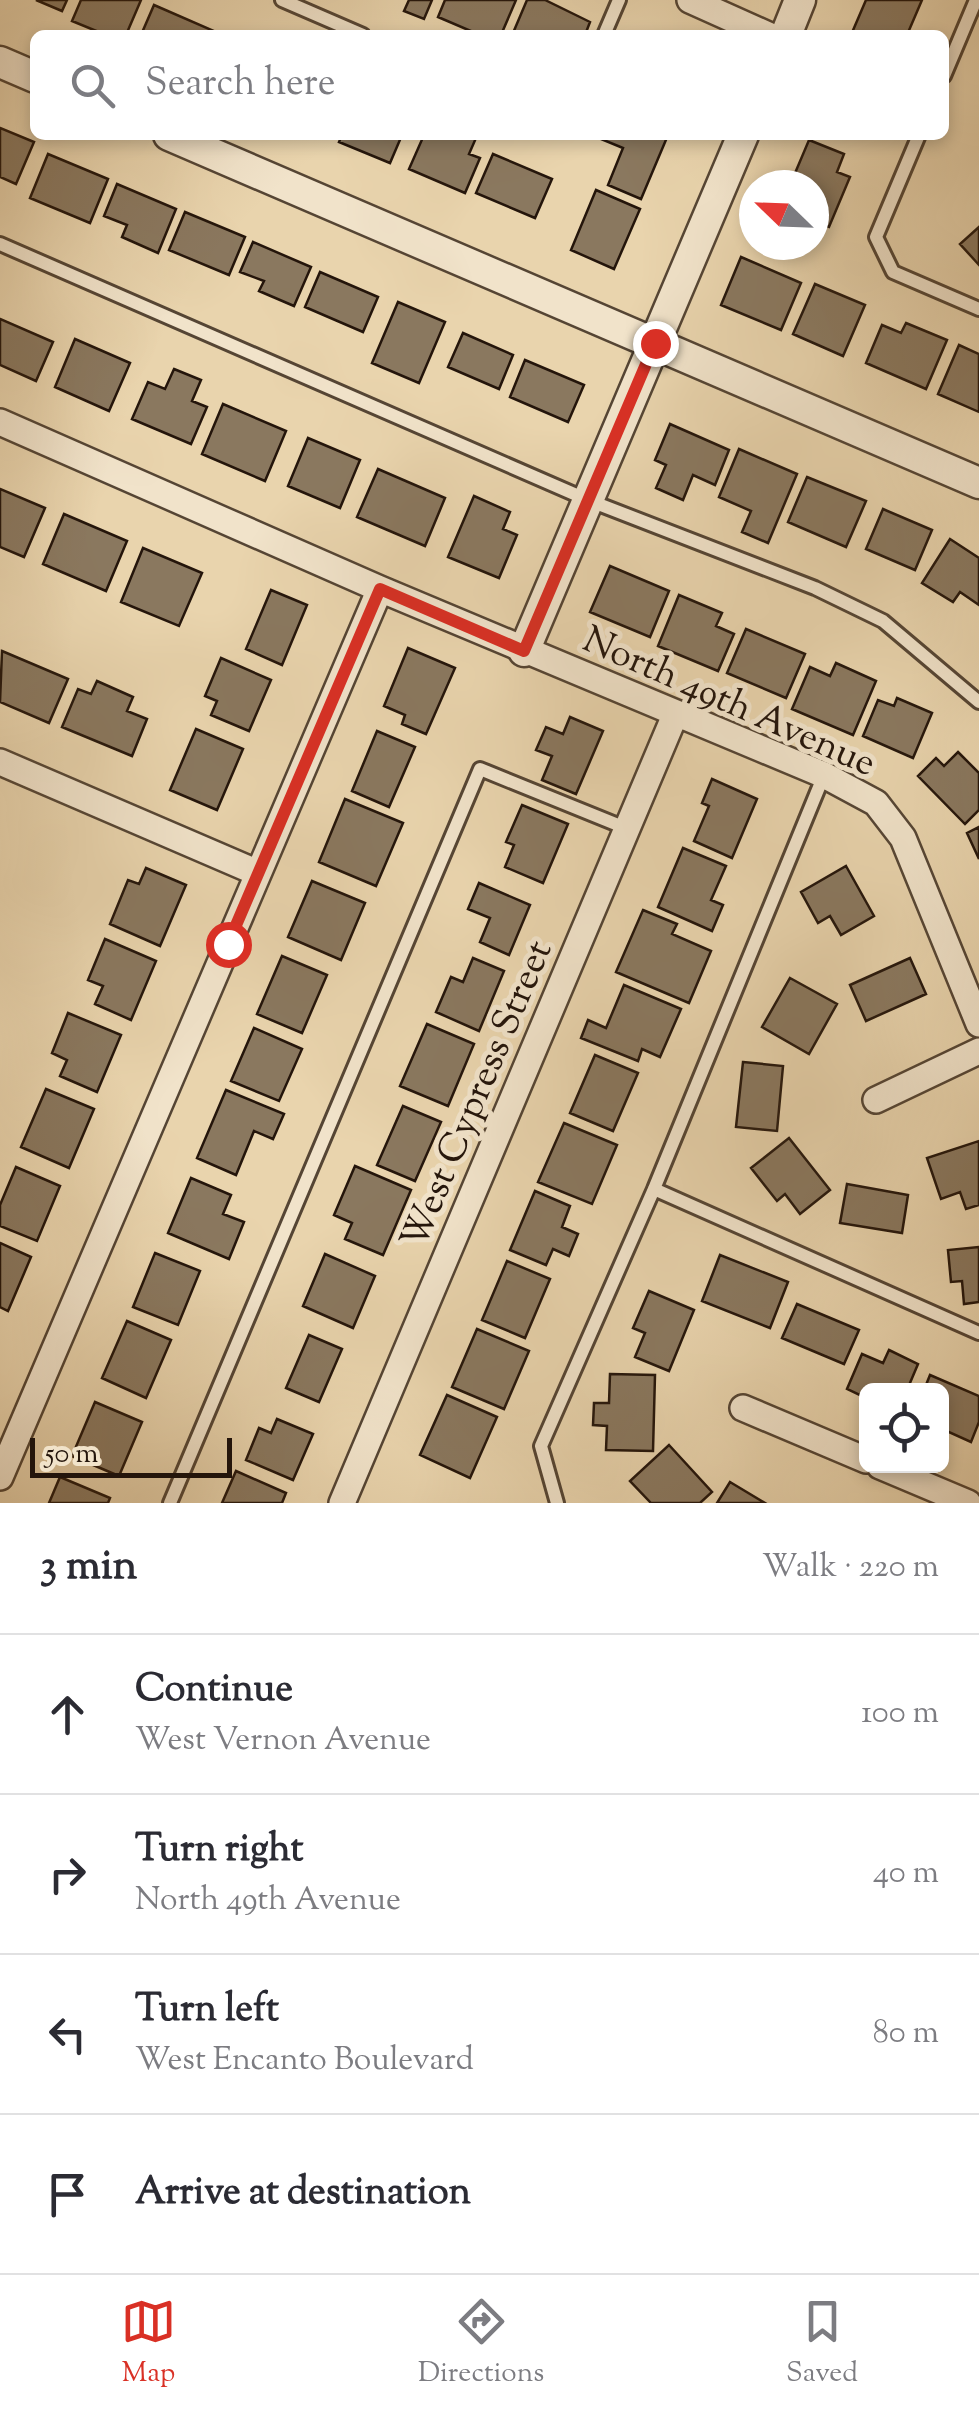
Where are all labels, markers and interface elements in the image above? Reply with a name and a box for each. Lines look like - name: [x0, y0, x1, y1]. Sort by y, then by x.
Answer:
- search box: [30, 30, 949, 140]
- icon: search: [65, 58, 120, 113]
- text: Search here: [145, 58, 336, 112]
- north arrow: [739, 170, 829, 260]
- route end: [633, 321, 679, 367]
- street label: North 49th Avenue: [573, 615, 884, 793]
- route start: [206, 922, 252, 968]
- street label: West Cypress Street: [389, 933, 568, 1258]
- map controls: [859, 1383, 949, 1473]
- button: locate: [859, 1383, 949, 1473]
- scale bar: [30, 1433, 232, 1478]
- text: 50 m: [45, 1435, 99, 1475]
- text: 3 min: [40, 1538, 137, 1598]
- text: Walk · 220 m: [762, 1545, 939, 1591]
- text: Continue: [135, 1664, 293, 1718]
- icon: ahead: [40, 1687, 95, 1742]
- text: 100 m: [861, 1691, 939, 1737]
- text: West Vernon Avenue: [135, 1718, 431, 1764]
- text: Turn right: [135, 1824, 303, 1878]
- icon: right: [40, 1847, 95, 1902]
- text: 40 m: [873, 1851, 939, 1897]
- text: North 49th Avenue: [135, 1878, 401, 1924]
- text: Turn left: [135, 1984, 279, 2038]
- icon: left: [40, 2007, 95, 2062]
- text: 80 m: [873, 2011, 939, 2057]
- text: West Encanto Boulevard: [135, 2038, 474, 2084]
- icon: arrive: [40, 2167, 95, 2222]
- text: Arrive at destination: [135, 2167, 471, 2221]
- tab: Map: [121, 2294, 176, 2394]
- tab: Directions: [418, 2294, 544, 2394]
- tab: Saved: [786, 2294, 858, 2394]

